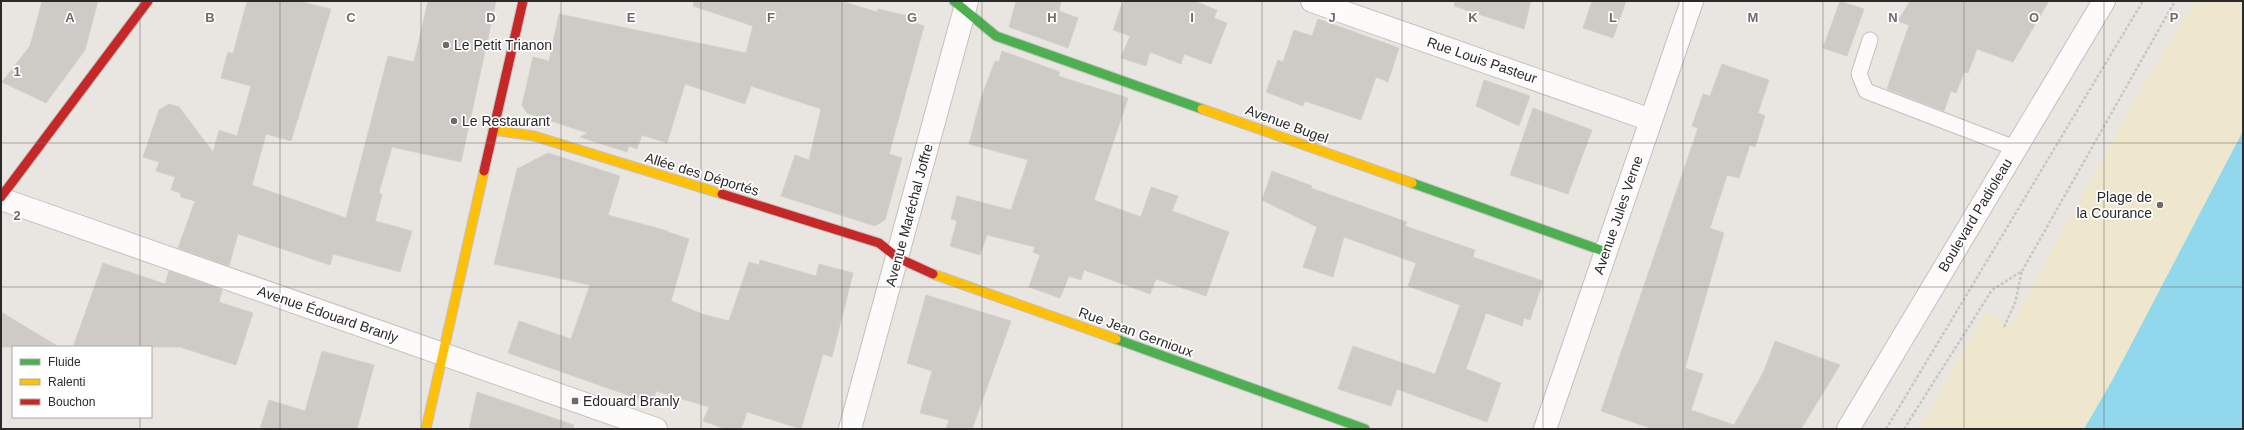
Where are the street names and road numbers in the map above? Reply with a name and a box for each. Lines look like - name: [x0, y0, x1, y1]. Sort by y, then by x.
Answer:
- street label: Rue Louis Pasteur: [1425, 34, 1539, 86]
- street label: Avenue Bugel: [1243, 102, 1331, 146]
- street label: Avenue Maréchal Joffre: [882, 142, 936, 288]
- street label: Allée des Déportés: [643, 149, 761, 199]
- street label: Avenue Jules Verne: [1590, 153, 1646, 276]
- street label: Boulevard Padioleau: [1935, 155, 2015, 275]
- street label: Avenue Édouard Branly: [256, 282, 400, 346]
- street label: Rue Jean Gernioux: [1077, 304, 1195, 360]

